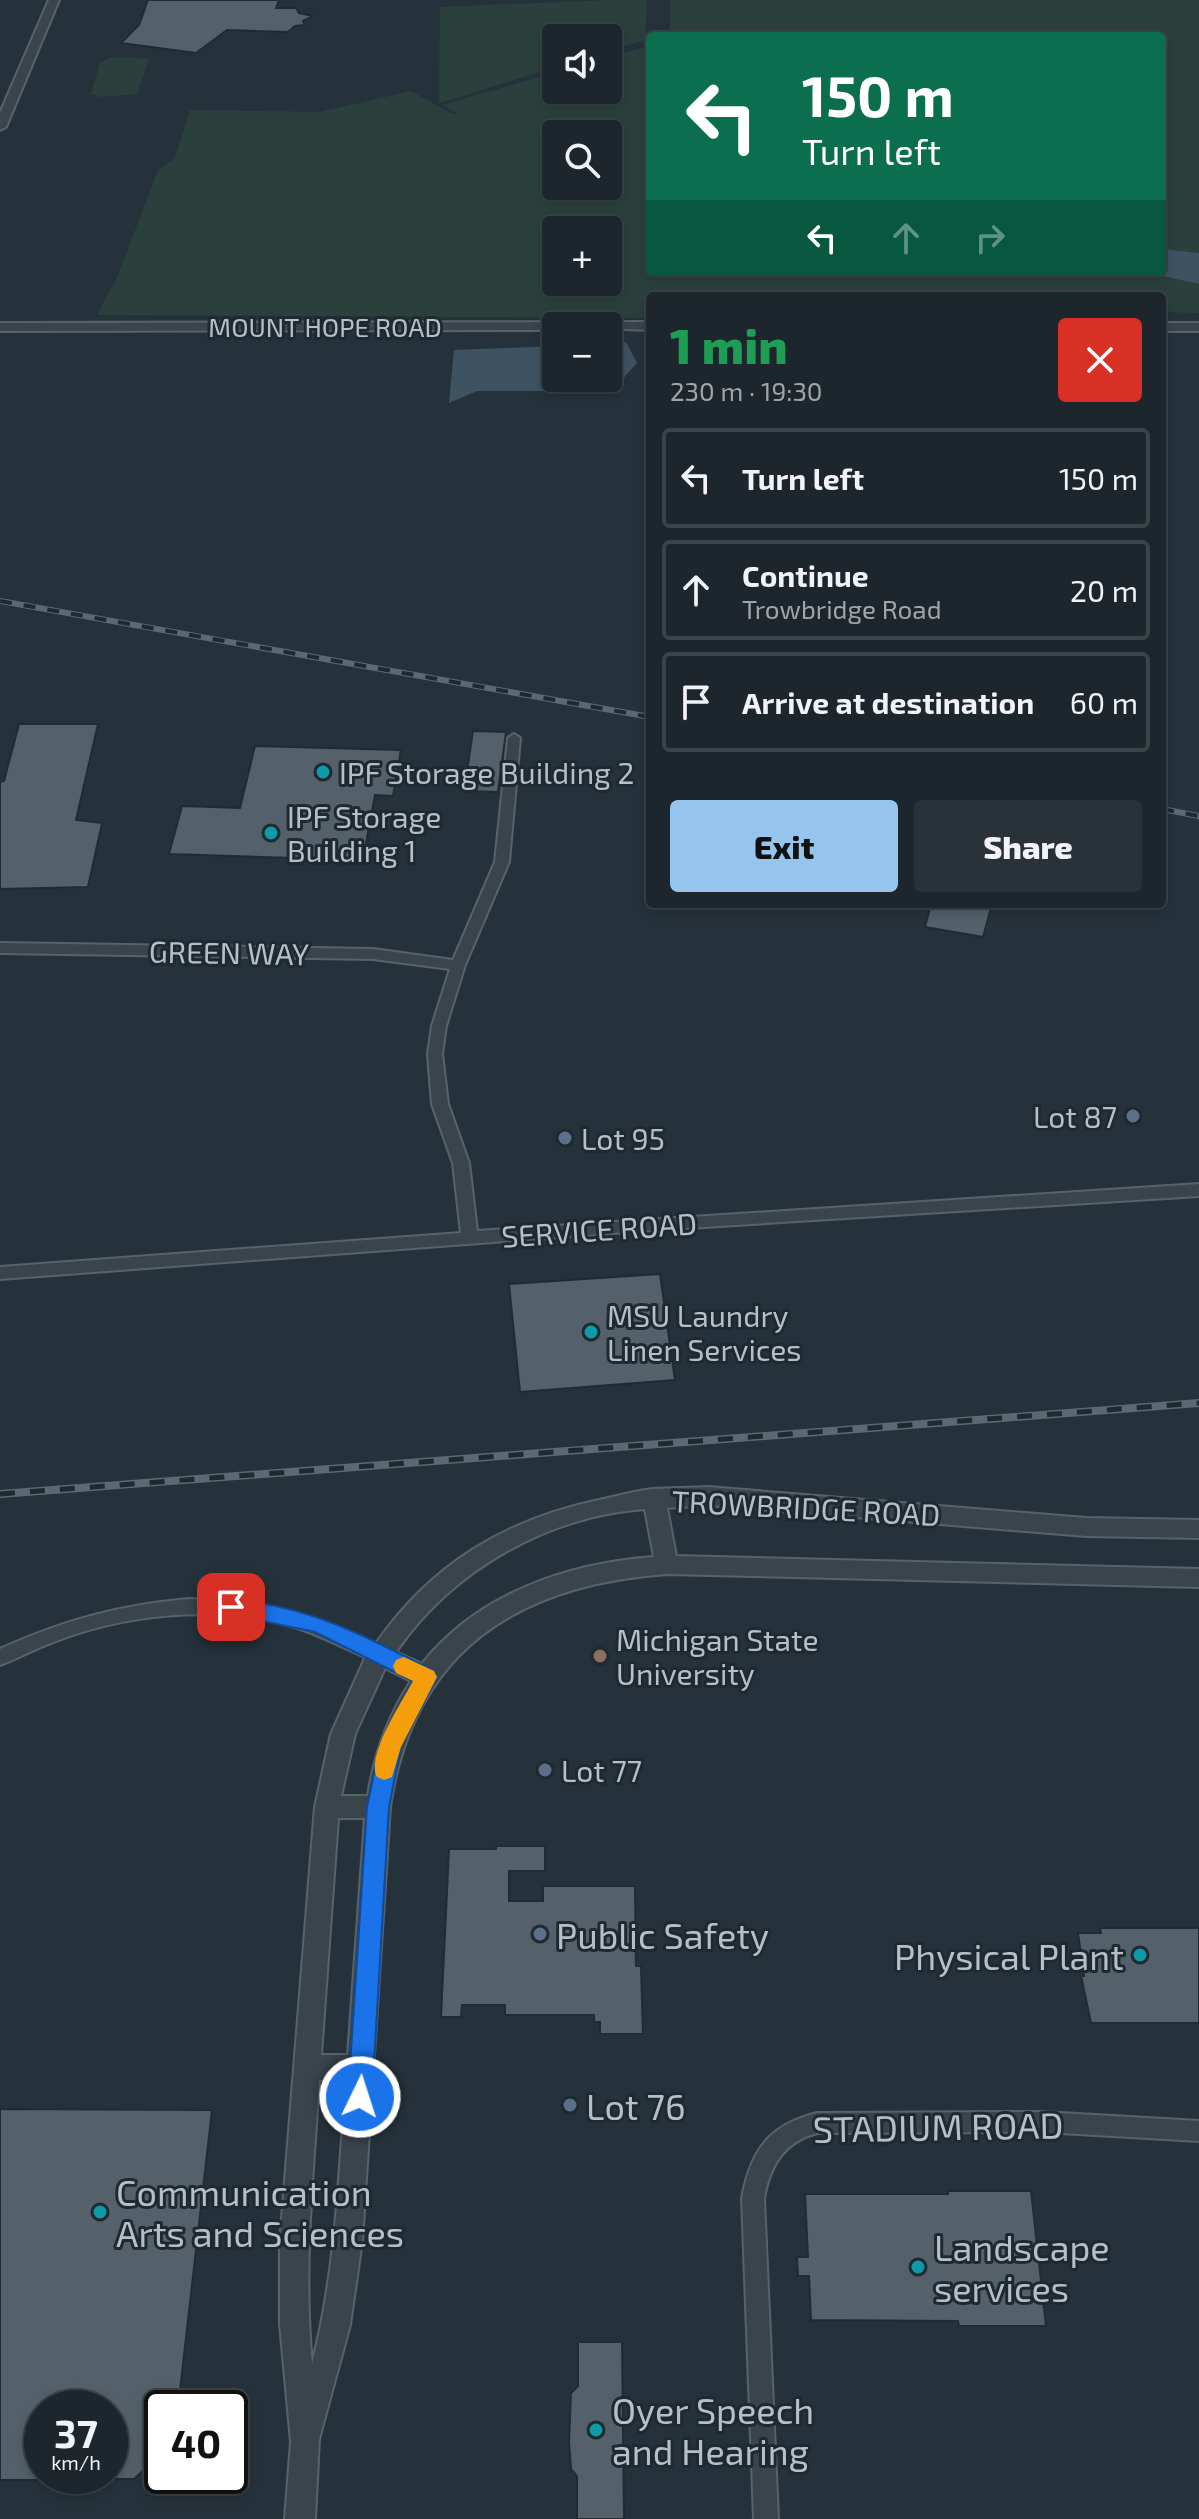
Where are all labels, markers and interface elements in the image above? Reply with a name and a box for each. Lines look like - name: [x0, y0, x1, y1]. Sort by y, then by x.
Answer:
- map controls: [542, 24, 622, 392]
- button: sound: [542, 24, 622, 104]
- text: 150 m: [802, 61, 954, 128]
- icon: left: [670, 64, 774, 168]
- button: search: [542, 120, 622, 200]
- text: Turn left: [802, 129, 941, 172]
- button: +: [542, 216, 622, 296]
- icon: left: [800, 216, 844, 260]
- icon: ahead: [884, 216, 928, 260]
- icon: right: [968, 216, 1012, 260]
- street label: MOUNT HOPE ROAD: [208, 311, 442, 342]
- button: −: [542, 312, 622, 392]
- text: 1 min: [670, 316, 788, 374]
- button: close: [1058, 318, 1142, 402]
- text: 230 m · 19:30: [670, 375, 823, 406]
- icon: left: [674, 456, 718, 500]
- text: Turn left: [742, 460, 864, 496]
- text: 150 m: [1059, 460, 1138, 496]
- text: Continue: [742, 557, 869, 593]
- icon: ahead: [674, 568, 718, 612]
- text: 20 m: [1070, 572, 1138, 608]
- text: Trowbridge Road: [742, 593, 942, 624]
- icon: arrive: [674, 680, 718, 724]
- text: Arrive at destination: [742, 684, 1034, 720]
- text: 60 m: [1070, 684, 1138, 720]
- place label: IPF Storage Building 2: [339, 754, 634, 790]
- marker: IPF Storage Building 2: [314, 763, 332, 781]
- place label: IPF Storage Building 1: [287, 798, 441, 868]
- button: Exit: [670, 800, 898, 892]
- button: Share: [914, 800, 1142, 892]
- marker: IPF Storage Building 1: [262, 824, 280, 842]
- street label: GREEN WAY: [149, 933, 309, 971]
- place label: Lot 87: [1033, 1098, 1117, 1134]
- marker: Lot 87: [1124, 1107, 1142, 1125]
- place label: Lot 95: [581, 1120, 665, 1156]
- marker: Lot 95: [556, 1129, 574, 1147]
- street label: SERVICE ROAD: [500, 1204, 698, 1254]
- place label: MSU Laundry Linen Services: [607, 1297, 802, 1367]
- marker: MSU Laundry Linen Services: [582, 1323, 600, 1341]
- street label: TROWBRIDGE ROAD: [671, 1482, 941, 1532]
- pin: [197, 1573, 265, 1641]
- icon: arrive: [209, 1585, 253, 1629]
- place label: Michigan State University: [616, 1621, 819, 1691]
- marker: Michigan State University: [591, 1647, 609, 1665]
- place label: Lot 77: [561, 1752, 642, 1788]
- marker: Lot 77: [536, 1761, 554, 1779]
- place label: Public Safety: [556, 1913, 769, 1956]
- marker: Public Safety: [531, 1925, 549, 1943]
- place label: Physical Plant: [894, 1934, 1124, 1977]
- marker: Physical Plant: [1131, 1946, 1149, 1964]
- position arrow: [318, 2055, 402, 2139]
- place label: Lot 76: [586, 2084, 686, 2127]
- marker: Lot 76: [561, 2096, 579, 2114]
- street label: STADIUM ROAD: [812, 2102, 1064, 2150]
- place label: Communication Arts and Sciences: [116, 2170, 404, 2254]
- marker: Communication Arts and Sciences: [91, 2203, 109, 2221]
- place label: Landscape services: [934, 2225, 1110, 2309]
- marker: Landscape services: [909, 2258, 927, 2276]
- place label: Oyer Speech and Hearing: [612, 2388, 814, 2472]
- speed limit sign: 40: [144, 2390, 248, 2494]
- text: 37: [54, 2408, 98, 2456]
- marker: Oyer Speech and Hearing: [587, 2421, 605, 2439]
- text: km/h: [51, 2450, 101, 2474]

